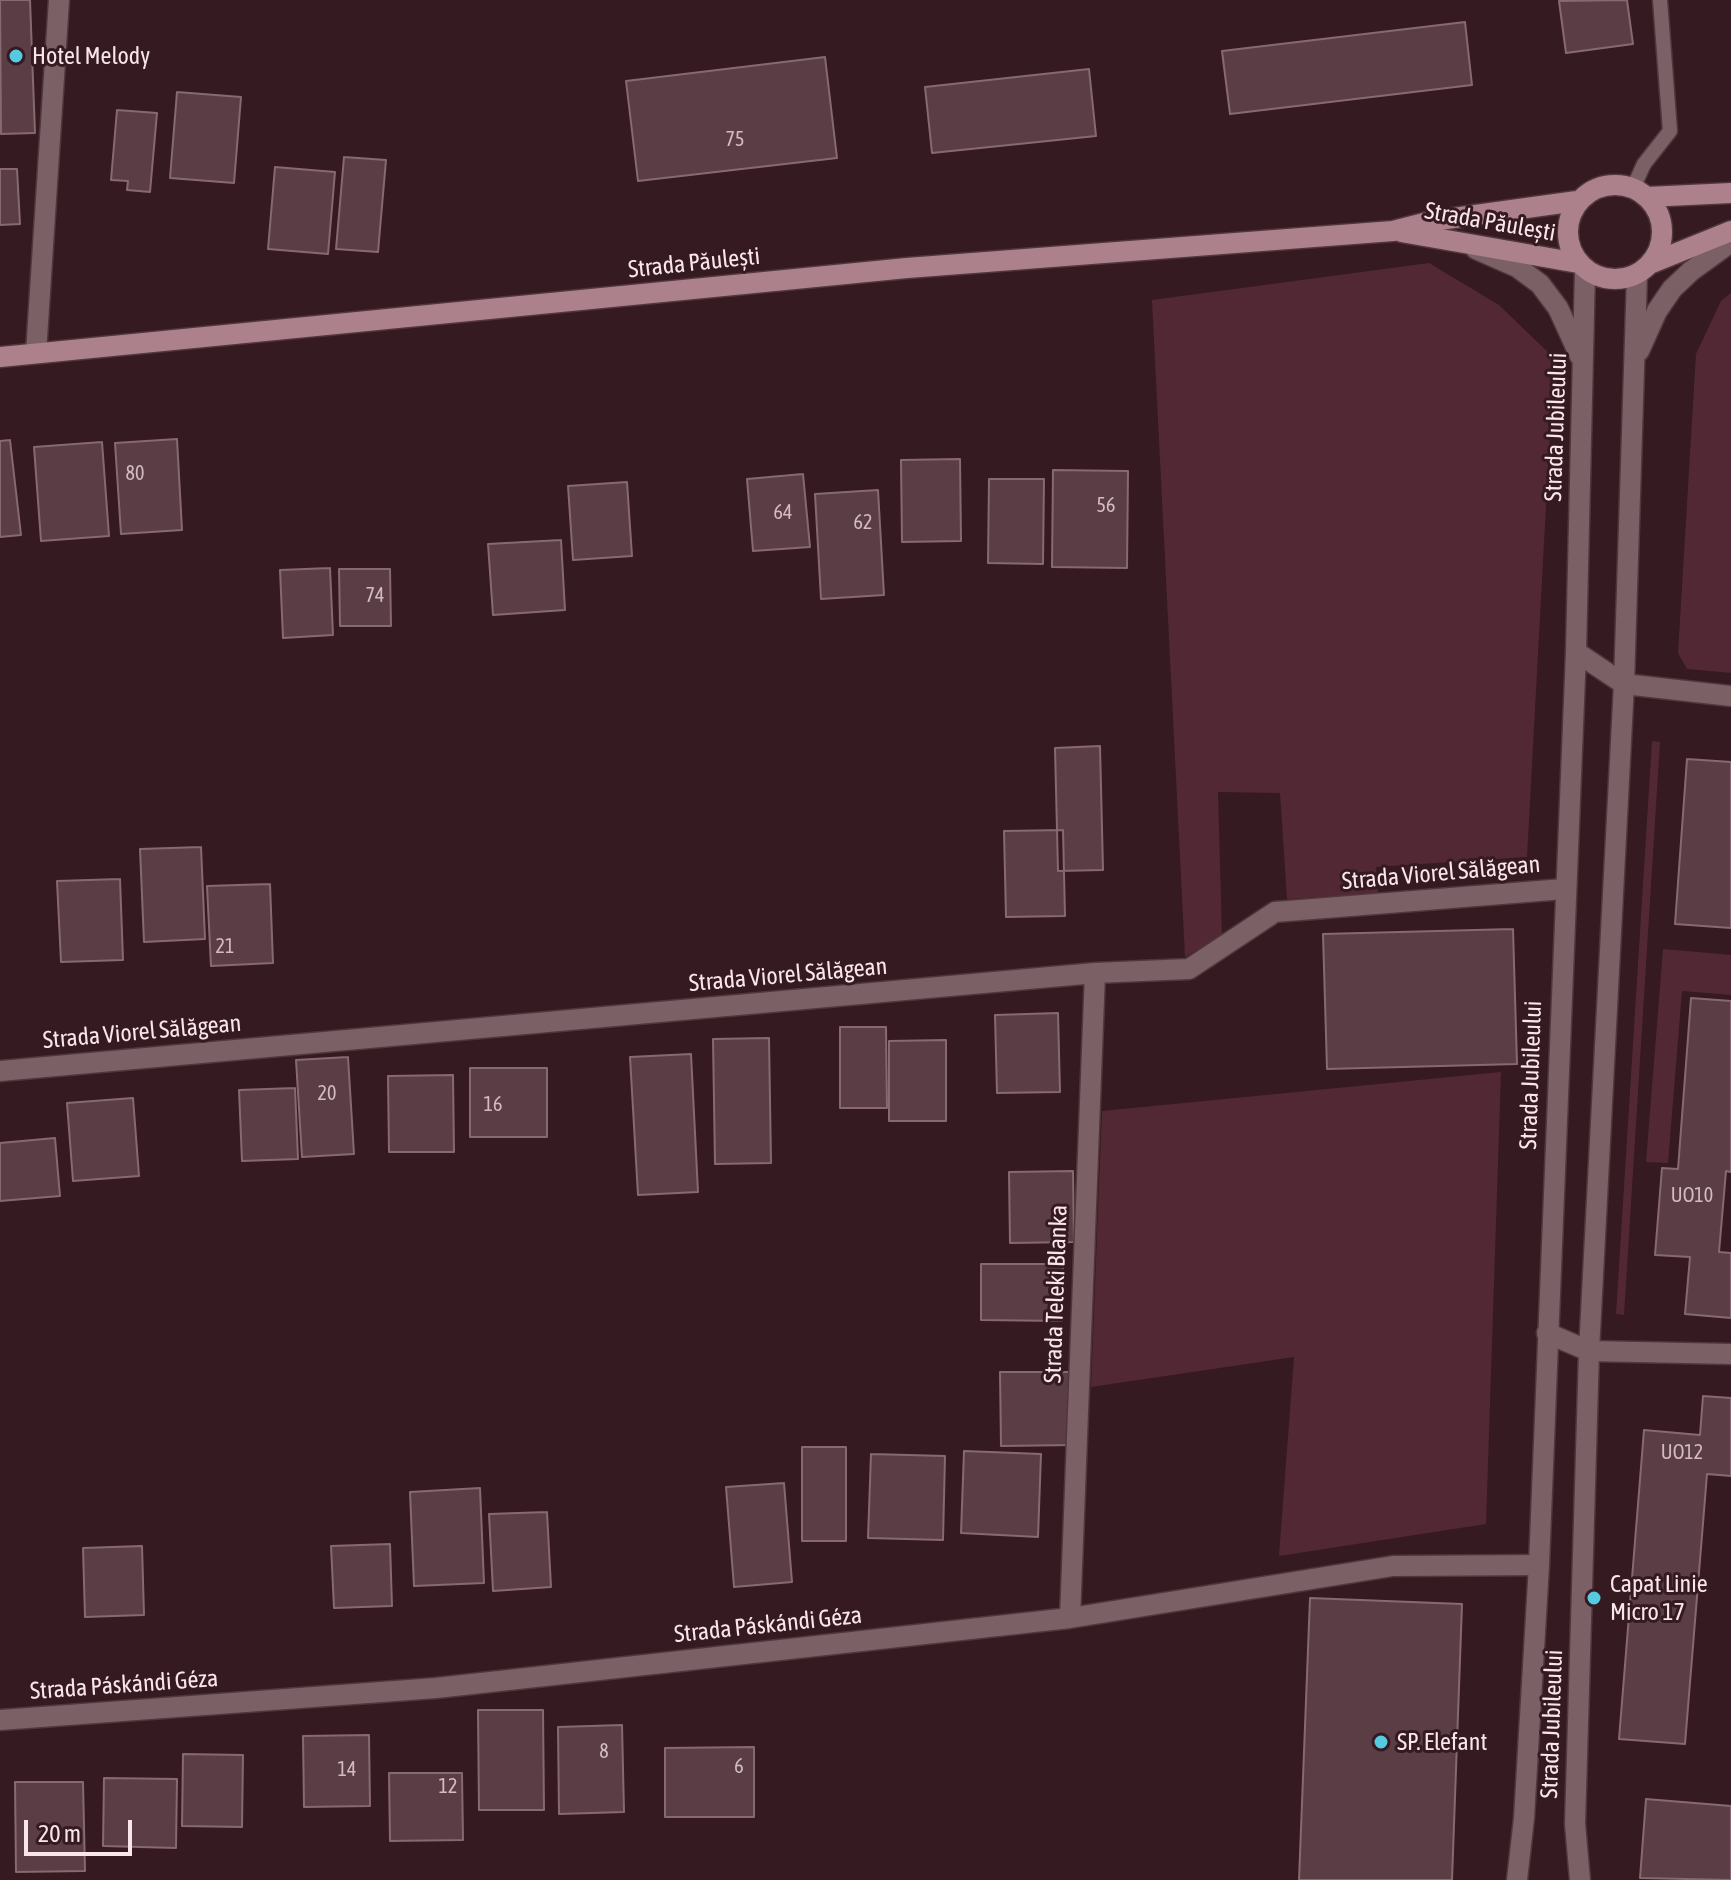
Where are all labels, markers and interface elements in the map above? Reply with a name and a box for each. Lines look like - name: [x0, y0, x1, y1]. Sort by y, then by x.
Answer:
- place label: Hotel Melody: [32, 42, 150, 70]
- marker: Hotel Melody: [7, 47, 25, 65]
- house number: 75: [726, 128, 744, 152]
- street label: Strada Păulești: [1422, 196, 1558, 248]
- street label: Strada Păulești: [627, 242, 761, 284]
- street label: Strada Jubileului: [1539, 352, 1573, 502]
- house number: 80: [126, 462, 144, 486]
- house number: 56: [1097, 494, 1115, 518]
- house number: 64: [774, 501, 792, 525]
- house number: 62: [854, 511, 872, 535]
- house number: 74: [366, 584, 384, 608]
- street label: Strada Viorel Sălăgean: [1341, 850, 1541, 896]
- house number: 21: [216, 935, 234, 959]
- street label: Strada Viorel Sălăgean: [688, 952, 888, 998]
- street label: Strada Jubileului: [1514, 1000, 1548, 1150]
- street label: Strada Viorel Sălăgean: [42, 1009, 242, 1055]
- house number: 20: [318, 1082, 336, 1106]
- house number: 16: [484, 1093, 502, 1117]
- house number: UO10: [1671, 1184, 1713, 1208]
- street label: Strada Teleki Blanka: [1038, 1204, 1074, 1384]
- house number: UO12: [1661, 1441, 1703, 1465]
- place label: Capat Linie Micro 17: [1610, 1570, 1708, 1626]
- marker: Capat Linie Micro 17: [1585, 1589, 1603, 1607]
- street label: Strada Páskándi Géza: [673, 1601, 863, 1649]
- street label: Strada Jubileului: [1535, 1649, 1569, 1799]
- street label: Strada Páskándi Géza: [29, 1664, 219, 1706]
- place label: SP. Elefant: [1397, 1728, 1487, 1756]
- marker: SP. Elefant: [1372, 1733, 1390, 1751]
- house number: 8: [599, 1740, 609, 1764]
- house number: 6: [734, 1755, 744, 1779]
- house number: 14: [338, 1758, 356, 1782]
- house number: 12: [439, 1775, 457, 1799]
- scale bar: [28, 1804, 136, 1854]
- text: 20 m: [38, 1820, 81, 1847]

